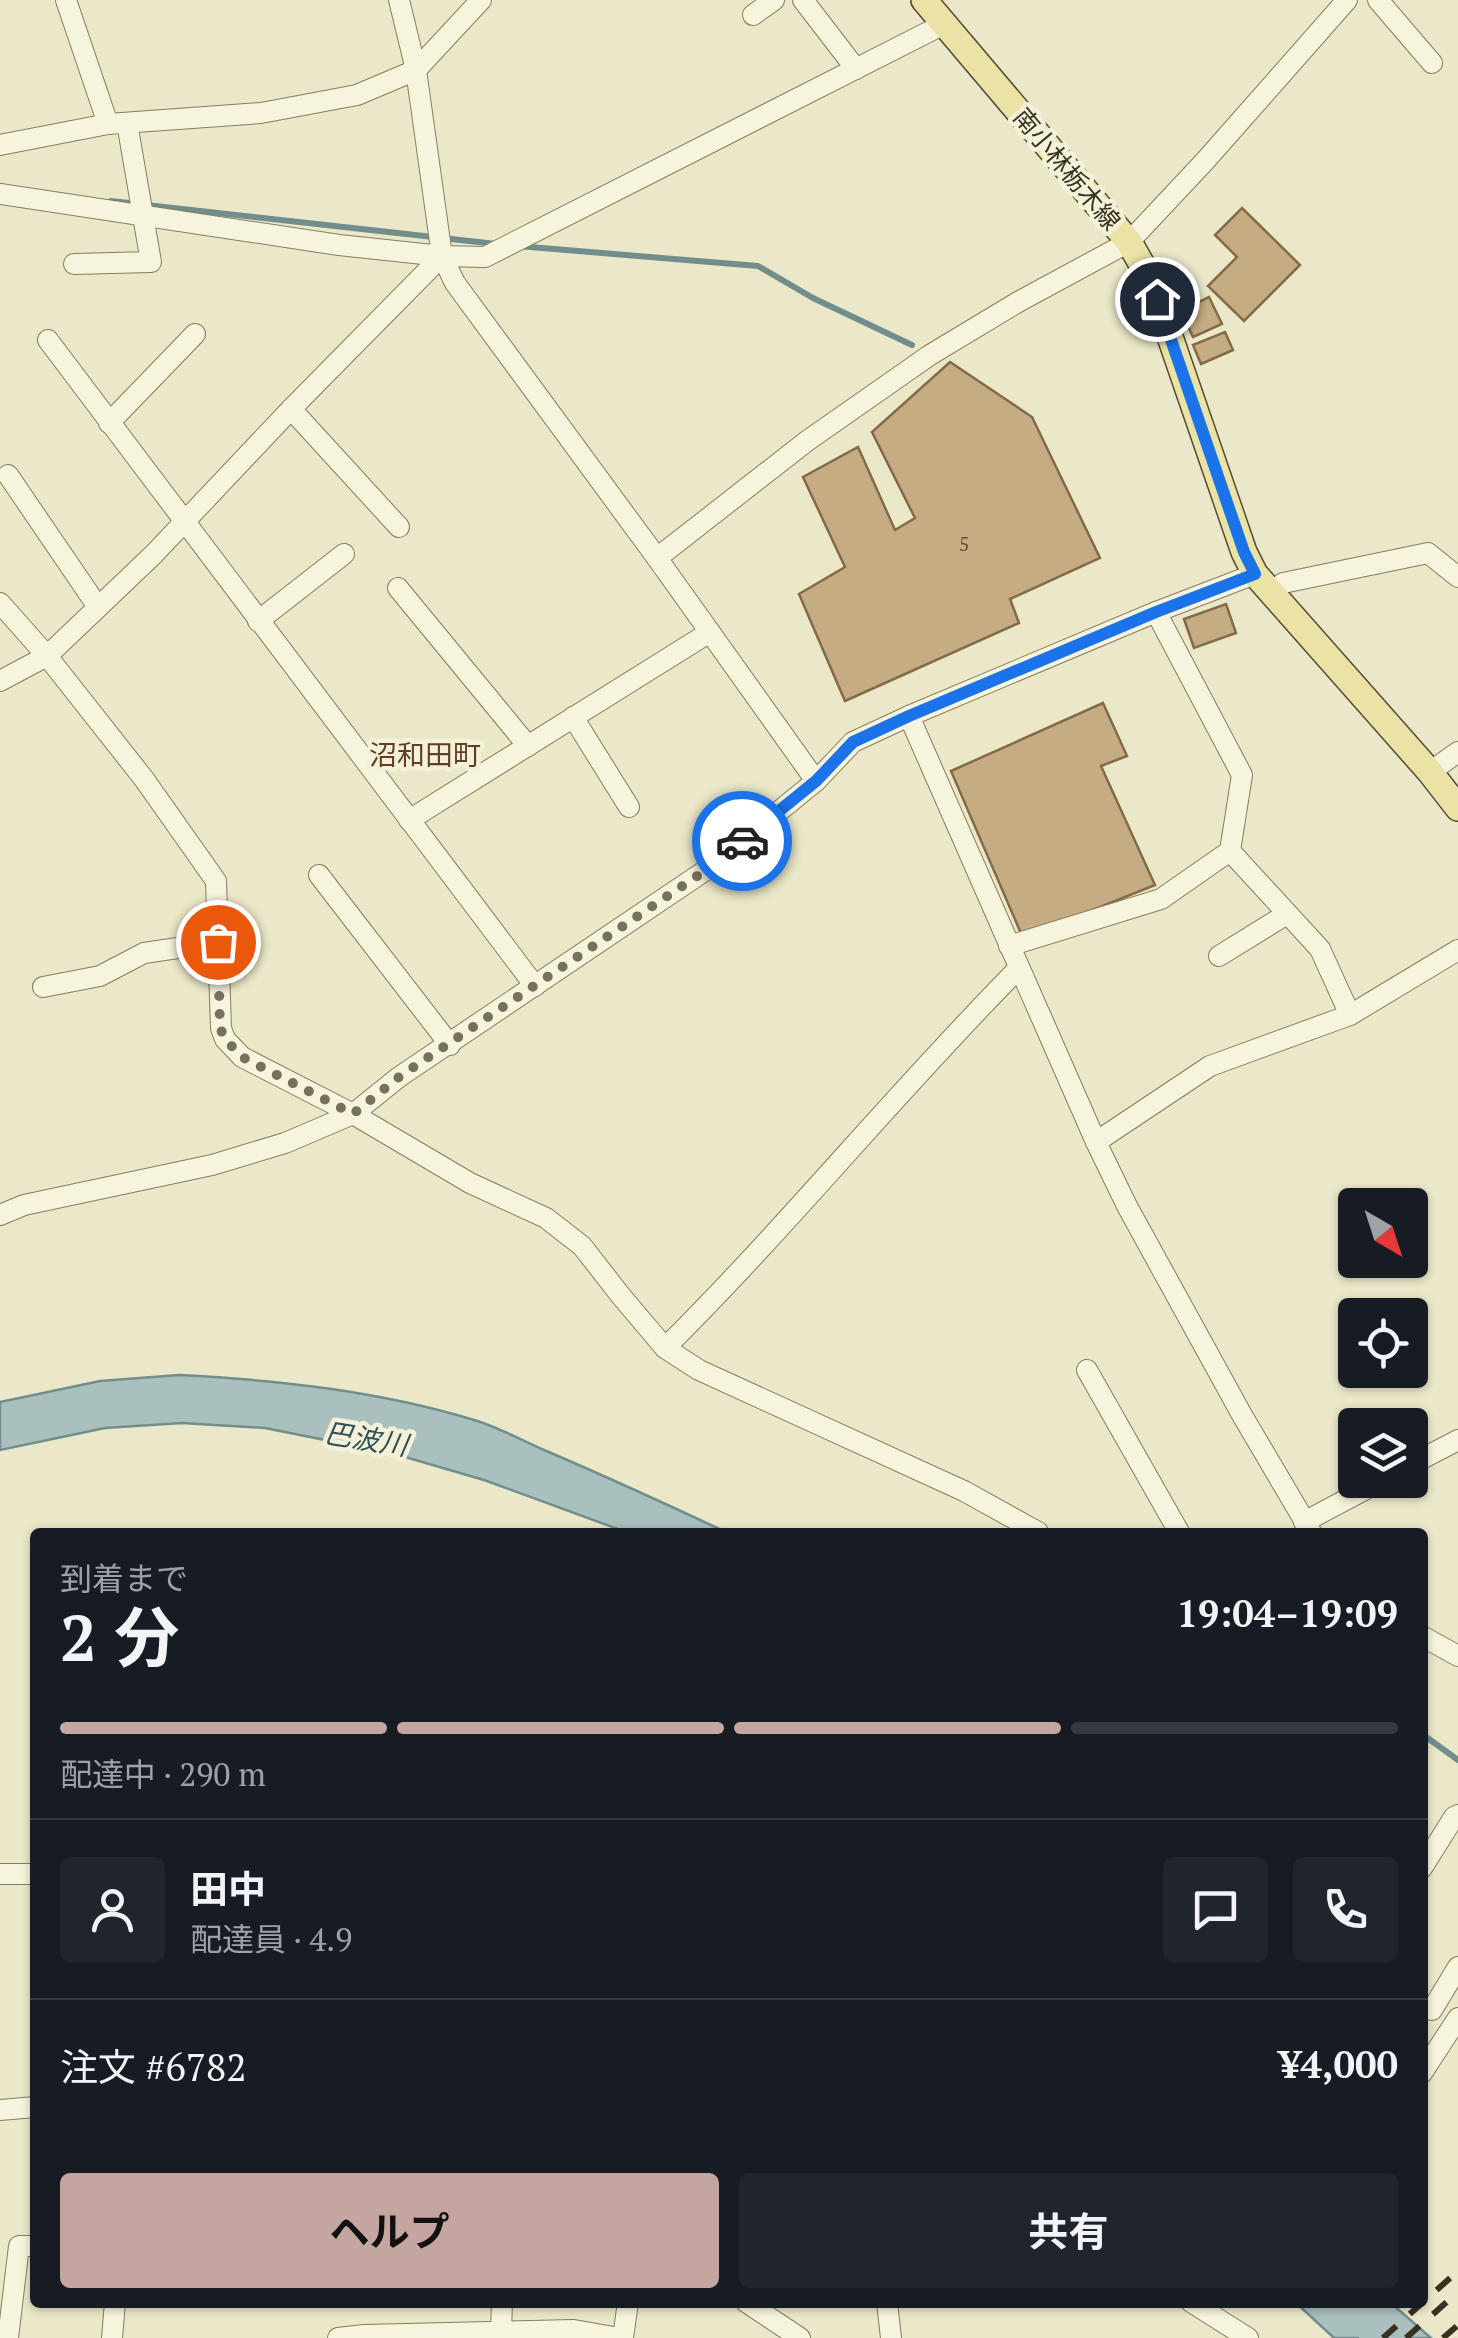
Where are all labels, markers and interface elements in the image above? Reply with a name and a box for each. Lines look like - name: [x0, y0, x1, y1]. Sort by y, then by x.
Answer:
- street label: 南小林栃木線: [1007, 101, 1128, 237]
- pin: [1115, 257, 1200, 342]
- icon: home: [1130, 272, 1185, 327]
- house number: 5: [959, 530, 969, 557]
- district label: 沼和田町: [369, 736, 481, 773]
- courier: [692, 791, 792, 891]
- icon: car: [715, 814, 770, 869]
- pin: [176, 900, 261, 985]
- icon: bag: [191, 915, 246, 970]
- north arrow: [1338, 1188, 1428, 1278]
- map controls: [1338, 1188, 1428, 1498]
- button: locate: [1338, 1298, 1428, 1388]
- button: layers: [1338, 1408, 1428, 1498]
- water label: 巴波川: [322, 1414, 413, 1464]
- text: 到着まで: [60, 1557, 188, 1599]
- text: 19:04–19:09: [1176, 1588, 1398, 1638]
- text: 2 分: [60, 1593, 179, 1680]
- text: 配達中 · 290 m: [60, 1753, 266, 1795]
- button: person: [60, 1857, 165, 1962]
- button: chat: [1163, 1857, 1268, 1962]
- button: phone: [1293, 1857, 1398, 1962]
- text: 田中: [190, 1864, 266, 1914]
- text: 配達員 · 4.9: [190, 1918, 352, 1960]
- text: ¥4,000: [1279, 2039, 1398, 2089]
- text: 注文 #6782: [60, 2042, 247, 2092]
- button: ヘルプ: [60, 2173, 719, 2288]
- button: 共有: [739, 2173, 1398, 2288]

